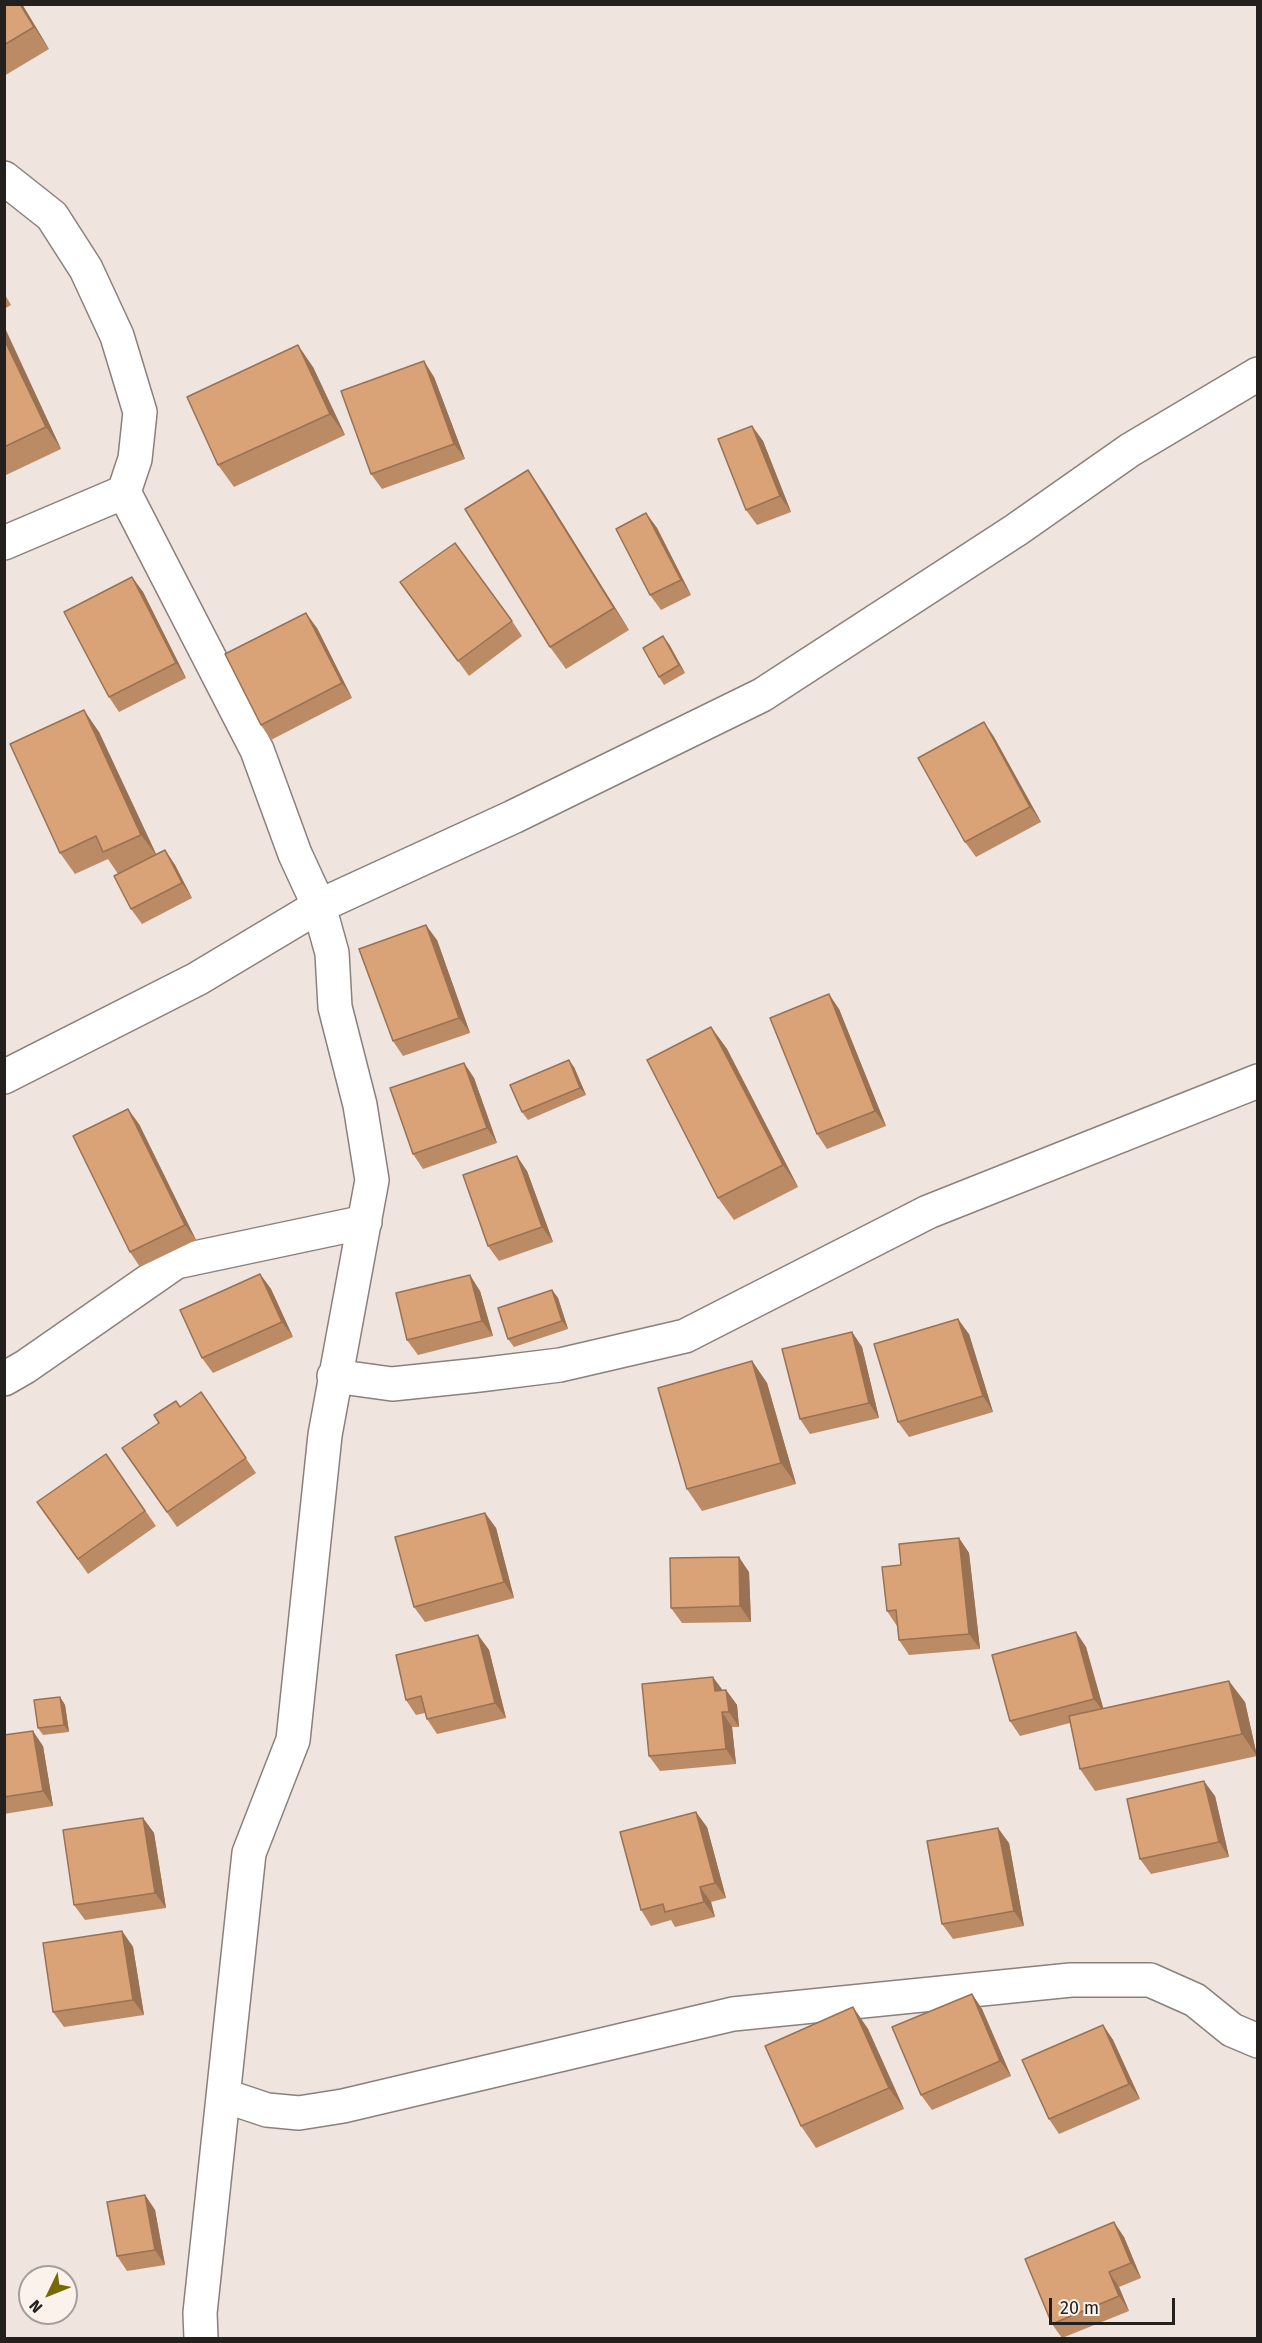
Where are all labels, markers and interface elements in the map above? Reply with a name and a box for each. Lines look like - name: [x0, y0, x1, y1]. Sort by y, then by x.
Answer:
- north arrow: [18, 2265, 78, 2325]
- scale bar: [1052, 2286, 1178, 2324]
- text: N: [25, 2296, 47, 2317]
- text: 20 m: [1060, 2297, 1099, 2319]

